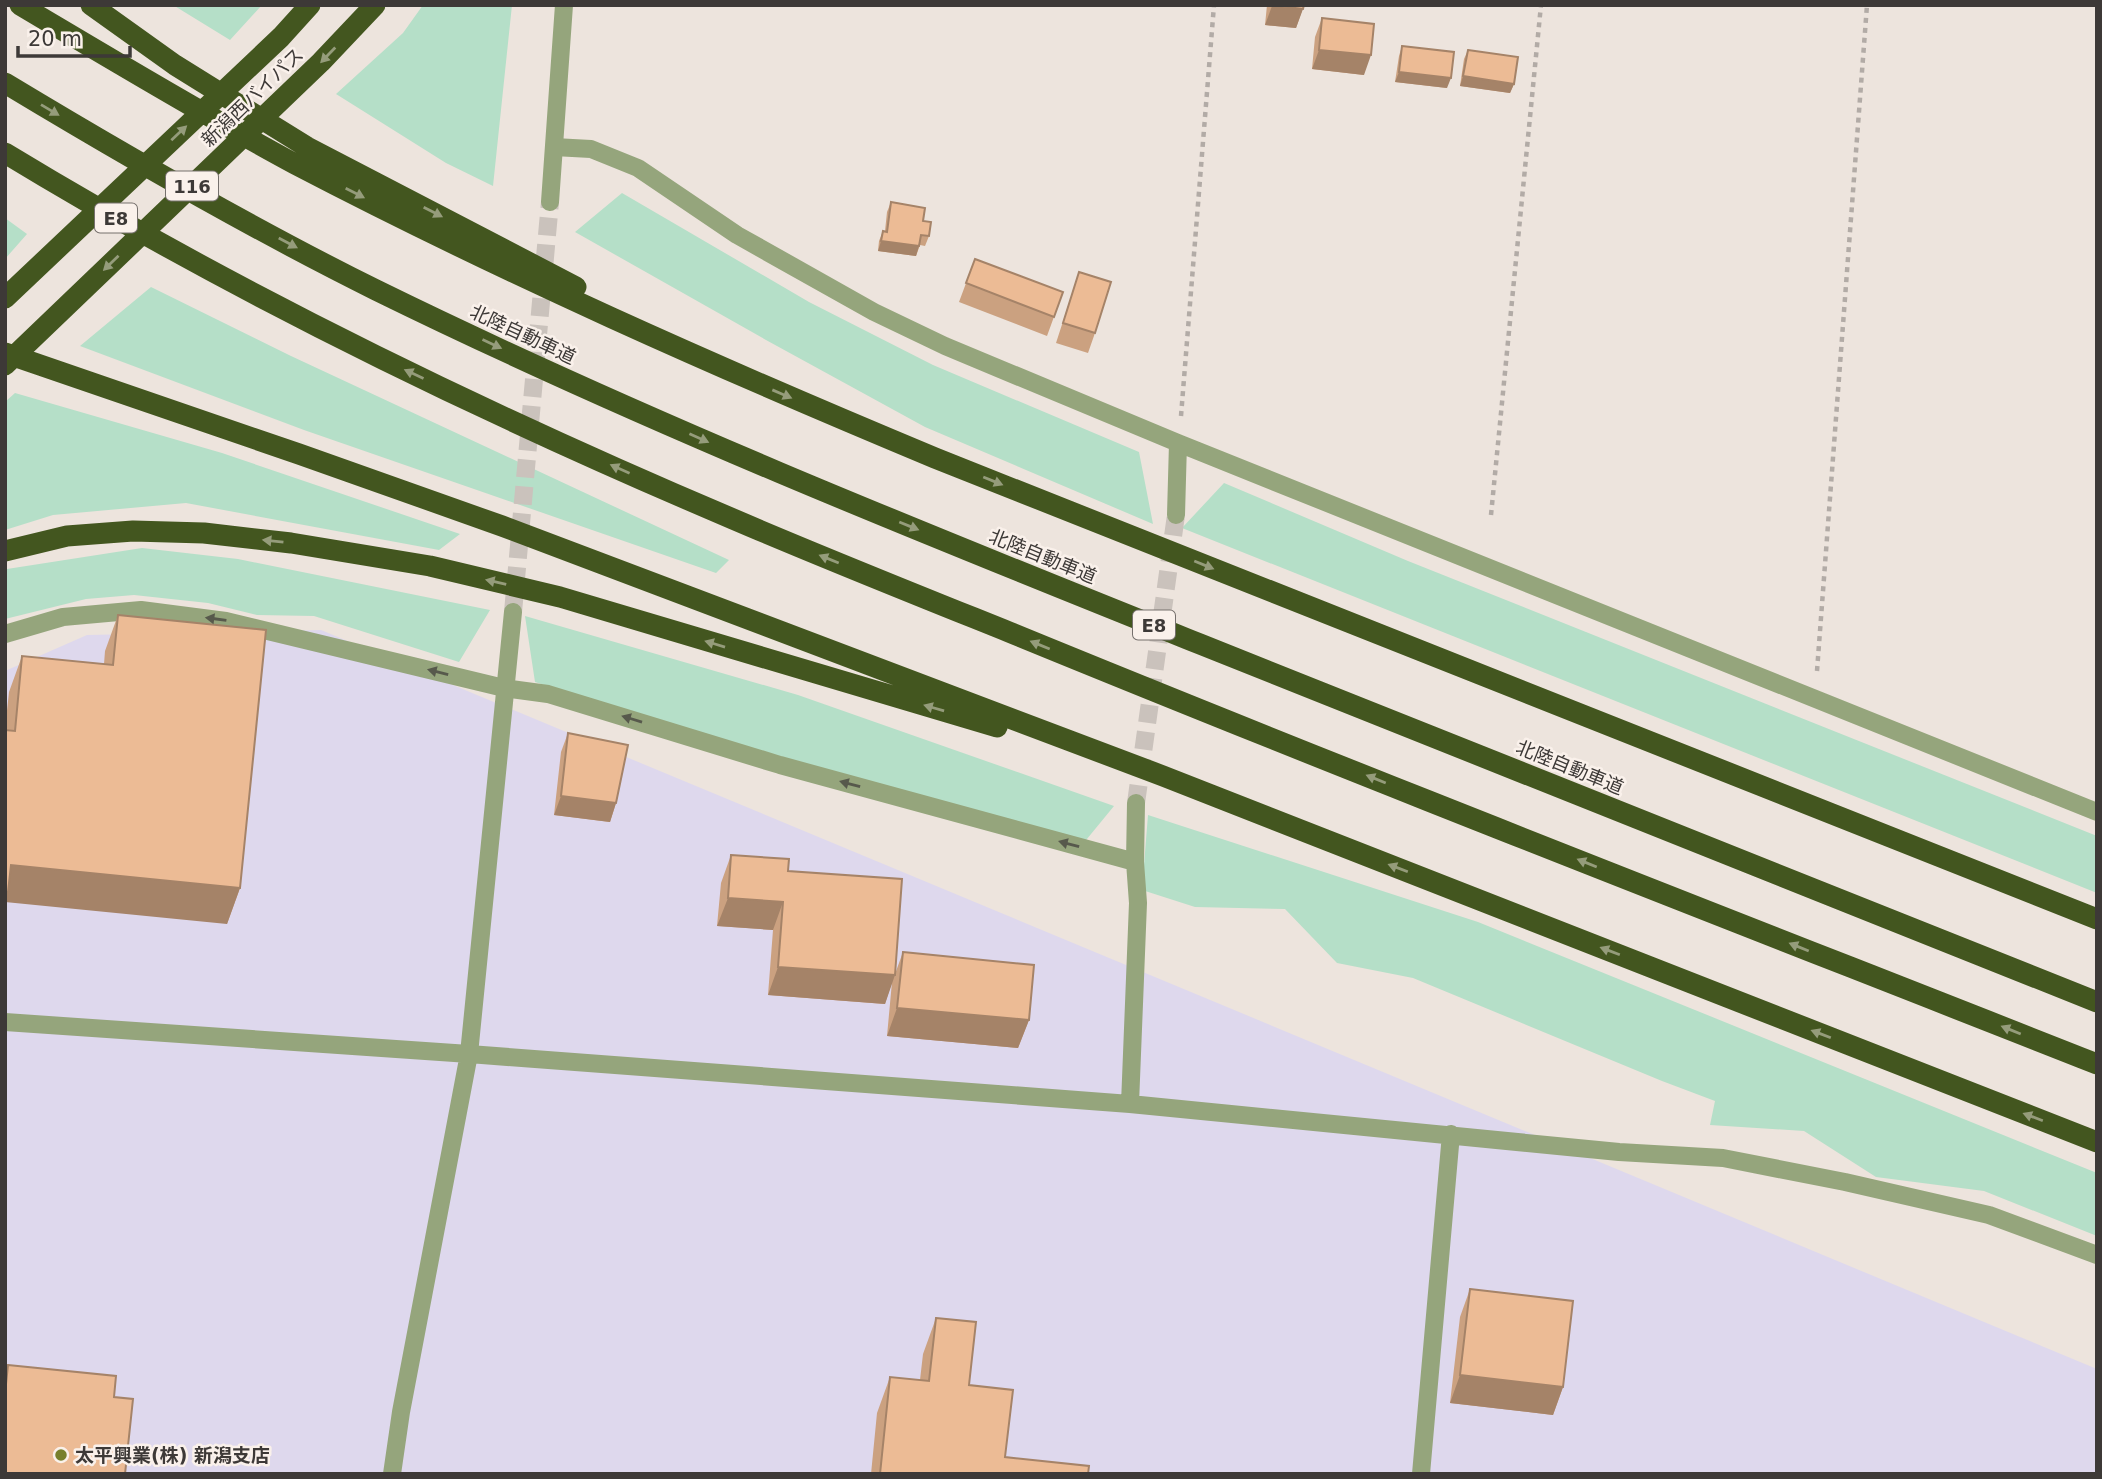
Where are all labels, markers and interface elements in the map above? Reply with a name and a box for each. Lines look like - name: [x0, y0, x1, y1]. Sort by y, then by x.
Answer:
- scale bar: [18, 14, 130, 58]
- text: 20 m: [28, 27, 82, 51]
- street label: 新潟西バイパス: [197, 43, 307, 151]
- one-way arrow: [320, 46, 336, 64]
- one-way arrow: [40, 103, 59, 116]
- one-way arrow: [170, 126, 187, 142]
- road number: 116: [166, 172, 218, 201]
- one-way arrow: [345, 188, 365, 199]
- road number: E8: [95, 204, 137, 232]
- one-way arrow: [423, 207, 443, 218]
- one-way arrow: [278, 238, 298, 249]
- one-way arrow: [103, 255, 120, 271]
- street label: 北陸自動車道: [467, 300, 579, 368]
- one-way arrow: [482, 339, 502, 350]
- one-way arrow: [404, 368, 424, 380]
- one-way arrow: [772, 389, 793, 400]
- one-way arrow: [689, 432, 709, 444]
- one-way arrow: [610, 463, 631, 474]
- one-way arrow: [982, 476, 1003, 487]
- one-way arrow: [898, 521, 919, 532]
- street label: 北陸自動車道: [986, 524, 1100, 588]
- one-way arrow: [262, 535, 284, 546]
- one-way arrow: [819, 553, 840, 564]
- one-way arrow: [1194, 559, 1215, 570]
- one-way arrow: [485, 576, 507, 587]
- road number: E8: [1133, 610, 1175, 640]
- one-way arrow: [205, 614, 227, 625]
- one-way arrow: [705, 638, 726, 648]
- one-way arrow: [1029, 640, 1050, 651]
- one-way arrow: [427, 666, 449, 677]
- one-way arrow: [923, 703, 944, 713]
- one-way arrow: [621, 714, 642, 724]
- street label: 北陸自動車道: [1513, 735, 1627, 799]
- one-way arrow: [1365, 774, 1386, 785]
- one-way arrow: [838, 778, 860, 789]
- one-way arrow: [1058, 839, 1079, 849]
- one-way arrow: [1577, 857, 1598, 868]
- one-way arrow: [1387, 863, 1408, 874]
- one-way arrow: [1788, 941, 1809, 952]
- one-way arrow: [1599, 946, 1620, 957]
- one-way arrow: [2000, 1025, 2021, 1036]
- one-way arrow: [1811, 1029, 1832, 1040]
- one-way arrow: [2023, 1112, 2044, 1123]
- place label: 太平興業(株) 新潟支店: [75, 1444, 270, 1466]
- marker: 太平興業(株) 新潟支店: [53, 1447, 69, 1463]

